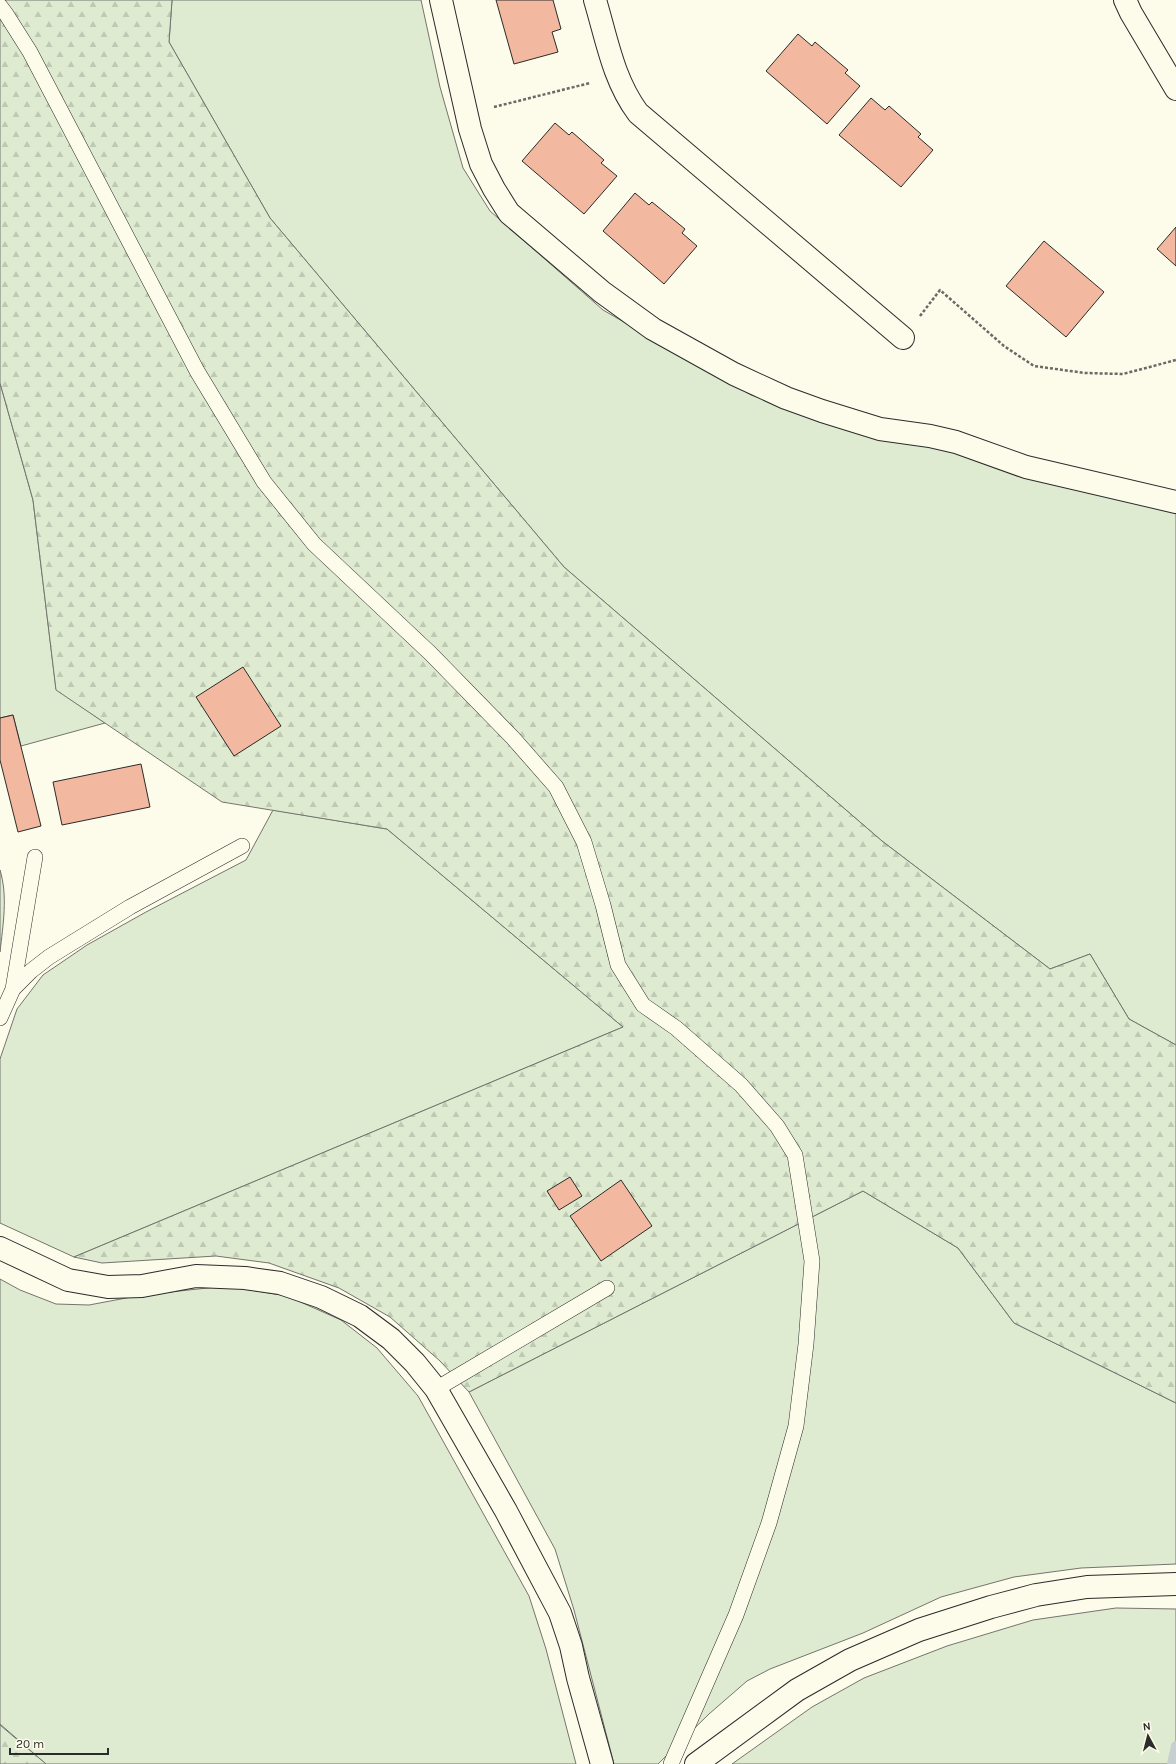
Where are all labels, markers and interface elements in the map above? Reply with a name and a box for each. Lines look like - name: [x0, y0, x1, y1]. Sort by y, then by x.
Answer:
- north arrow: [1128, 1716, 1168, 1756]
- text: N: [1142, 1720, 1152, 1734]
- scale bar: [10, 1730, 108, 1756]
- text: 20 m: [16, 1737, 44, 1751]

